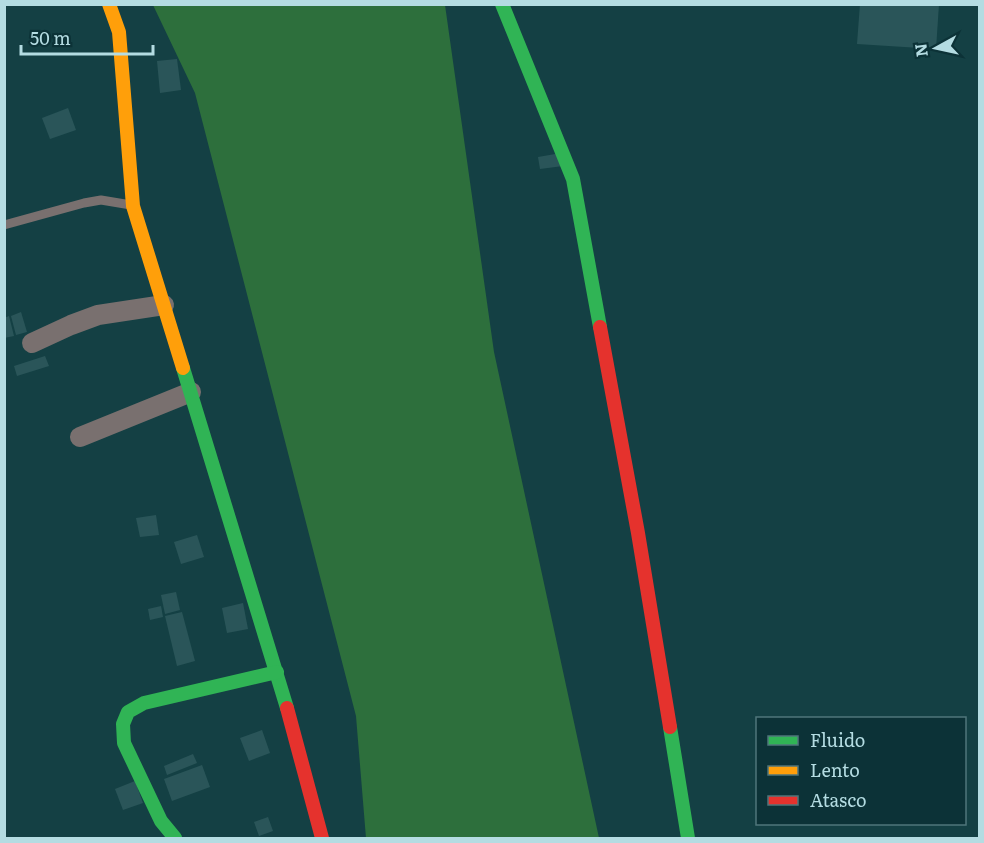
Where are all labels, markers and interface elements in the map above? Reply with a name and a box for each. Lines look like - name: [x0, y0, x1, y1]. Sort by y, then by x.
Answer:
- scale bar: [21, 18, 153, 56]
- north arrow: [906, 18, 966, 78]
- text: 50 m: [30, 24, 71, 51]
- text: N: [907, 42, 933, 59]
- legend: [756, 717, 966, 825]
- text: Fluido: [810, 726, 865, 753]
- text: Lento: [810, 756, 860, 783]
- text: Atasco: [810, 786, 867, 813]

